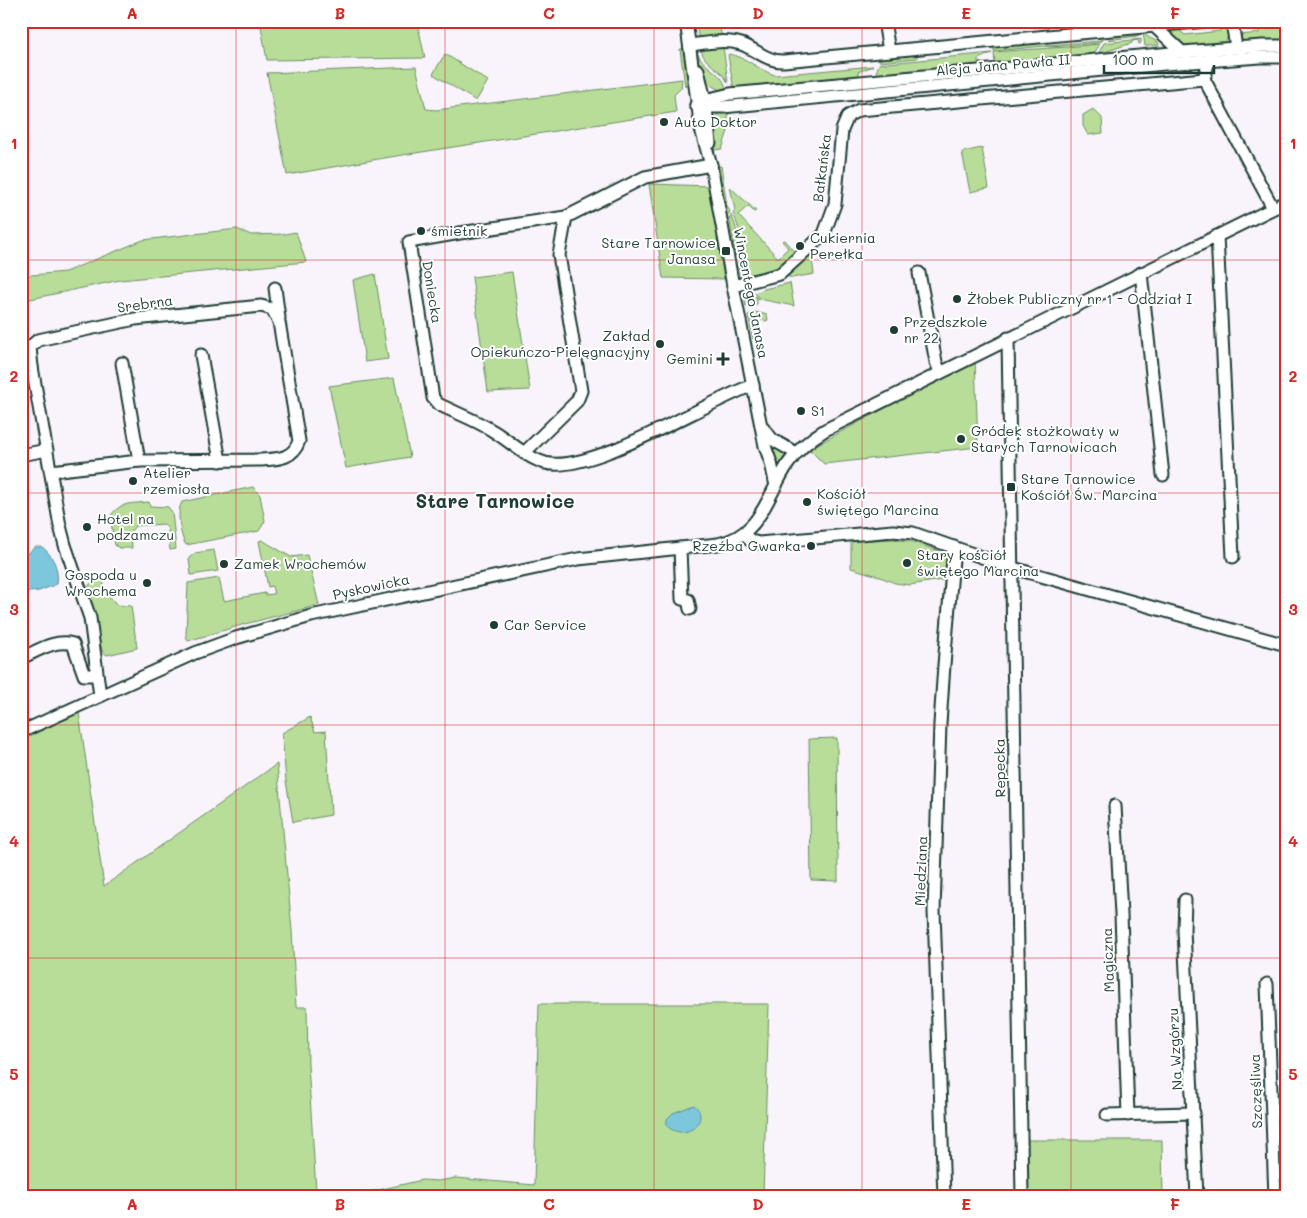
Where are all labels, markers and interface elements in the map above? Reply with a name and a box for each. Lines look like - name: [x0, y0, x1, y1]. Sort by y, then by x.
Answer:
- text: A: [126, 2, 138, 23]
- text: B: [335, 2, 345, 23]
- text: C: [543, 2, 555, 23]
- text: D: [752, 2, 764, 23]
- text: E: [961, 2, 971, 23]
- text: F: [1170, 2, 1180, 23]
- scale bar: [1104, 42, 1214, 74]
- street label: Aleja Jana Pawła II: [935, 49, 1071, 80]
- text: 100 m: [1112, 49, 1154, 69]
- place label: Auto Doktor: [674, 112, 757, 131]
- marker: Auto Doktor: [658, 116, 670, 128]
- text: 1: [10, 132, 18, 153]
- text: 1: [1289, 132, 1297, 153]
- street label: Bałkańska: [808, 133, 835, 203]
- place label: śmietnik: [431, 221, 488, 240]
- marker: śmietnik: [415, 225, 427, 237]
- street label: Wincentego Janasa: [729, 226, 774, 360]
- place label: Cukiernia Perełka: [810, 228, 876, 263]
- place label: Stare Tarnowice Janasa: [601, 233, 716, 268]
- marker: Cukiernia Perełka: [794, 240, 806, 252]
- marker: Stare Tarnowice Janasa: [720, 245, 732, 257]
- street label: Doniecka: [418, 259, 447, 325]
- place label: Żłobek Publiczny nr 1 - Oddział I: [967, 289, 1192, 308]
- street label: Srebrna: [116, 290, 174, 317]
- marker: Żłobek Publiczny nr 1 - Oddział I: [951, 293, 963, 305]
- place label: Przedszkole nr 22: [904, 312, 987, 347]
- marker: Przedszkole nr 22: [888, 324, 900, 336]
- place label: Zakład Opiekuńczo-Pielęgnacyjny: [470, 326, 650, 361]
- marker: Zakład Opiekuńczo-Pielęgnacyjny: [654, 338, 666, 350]
- place label: Gemini: [666, 349, 713, 368]
- marker: Gemini: [717, 353, 729, 365]
- text: 2: [10, 365, 19, 386]
- text: 2: [1289, 365, 1298, 386]
- place label: S1: [811, 401, 825, 420]
- marker: S1: [795, 405, 807, 417]
- place label: Gródek stożkowaty w Starych Tarnowicach: [971, 421, 1119, 456]
- marker: Gródek stożkowaty w Starych Tarnowicach: [955, 433, 967, 445]
- place label: Atelier rzemiosła: [143, 463, 210, 498]
- place label: Stare Tarnowice Kościół Św. Marcina: [1021, 469, 1158, 504]
- marker: Atelier rzemiosła: [127, 475, 139, 487]
- marker: Stare Tarnowice Kościół Św. Marcina: [1005, 481, 1017, 493]
- place label: Kościół świętego Marcina: [817, 484, 939, 519]
- district label: Stare Tarnowice: [415, 488, 575, 513]
- marker: Kościół świętego Marcina: [801, 496, 813, 508]
- place label: Hotel na podzamczu: [97, 509, 174, 544]
- marker: Hotel na podzamczu: [81, 521, 93, 533]
- place label: Rzeźba Gwarka: [693, 536, 801, 555]
- marker: Rzeźba Gwarka: [805, 540, 817, 552]
- place label: Stary kościół świętego Marcina: [917, 545, 1039, 580]
- place label: Zamek Wrochemów: [234, 554, 367, 573]
- marker: Stary kościół świętego Marcina: [901, 557, 913, 569]
- marker: Zamek Wrochemów: [218, 558, 230, 570]
- place label: Gospoda u Wrochema: [65, 565, 137, 600]
- street label: Pyskowicka: [331, 569, 411, 604]
- marker: Gospoda u Wrochema: [141, 577, 153, 589]
- text: 3: [9, 598, 19, 619]
- text: 3: [1288, 598, 1298, 619]
- place label: Car Service: [504, 615, 586, 634]
- marker: Car Service: [488, 619, 500, 631]
- street label: Repecka: [989, 738, 1010, 798]
- text: 4: [9, 830, 19, 851]
- text: 4: [1288, 830, 1298, 851]
- street label: Miedziana: [910, 836, 931, 906]
- street label: Magiczna: [1097, 927, 1118, 993]
- street label: Na Wzgórzu: [1163, 1007, 1186, 1091]
- street label: Szczęśliwa: [1245, 1053, 1266, 1129]
- text: 5: [9, 1063, 19, 1084]
- text: 5: [1288, 1063, 1298, 1084]
- text: A: [126, 1193, 138, 1214]
- text: B: [335, 1193, 345, 1214]
- text: C: [543, 1193, 555, 1214]
- text: D: [752, 1193, 764, 1214]
- text: E: [961, 1193, 971, 1214]
- text: F: [1170, 1193, 1180, 1214]

